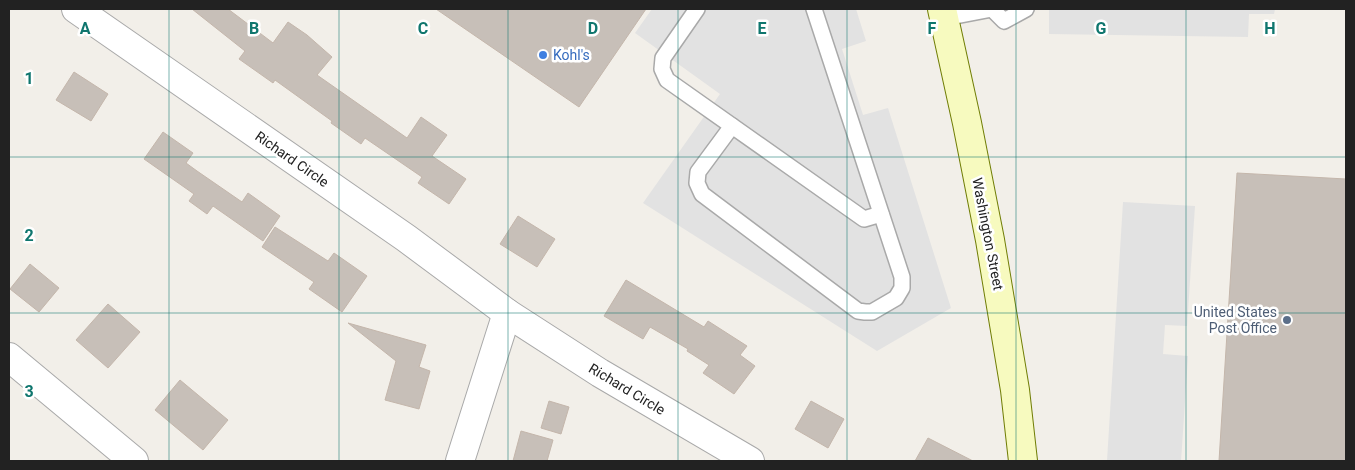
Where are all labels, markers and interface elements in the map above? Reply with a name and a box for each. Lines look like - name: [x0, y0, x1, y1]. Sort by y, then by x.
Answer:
- text: A: [80, 19, 91, 38]
- text: B: [249, 19, 259, 38]
- text: C: [418, 19, 428, 38]
- text: D: [588, 19, 598, 38]
- text: E: [758, 19, 767, 38]
- text: F: [928, 19, 937, 38]
- text: G: [1096, 19, 1107, 38]
- text: H: [1264, 19, 1276, 38]
- place label: Kohl's: [553, 47, 590, 63]
- marker: Kohl's: [537, 49, 549, 61]
- text: 1: [24, 69, 34, 88]
- street label: Richard Circle: [252, 128, 332, 190]
- street label: Washington Street: [969, 176, 1007, 292]
- text: 2: [24, 226, 34, 245]
- place label: United States Post Office: [1194, 304, 1277, 336]
- marker: United States Post Office: [1281, 314, 1293, 326]
- street label: Richard Circle: [586, 360, 668, 418]
- text: 3: [24, 382, 34, 401]

